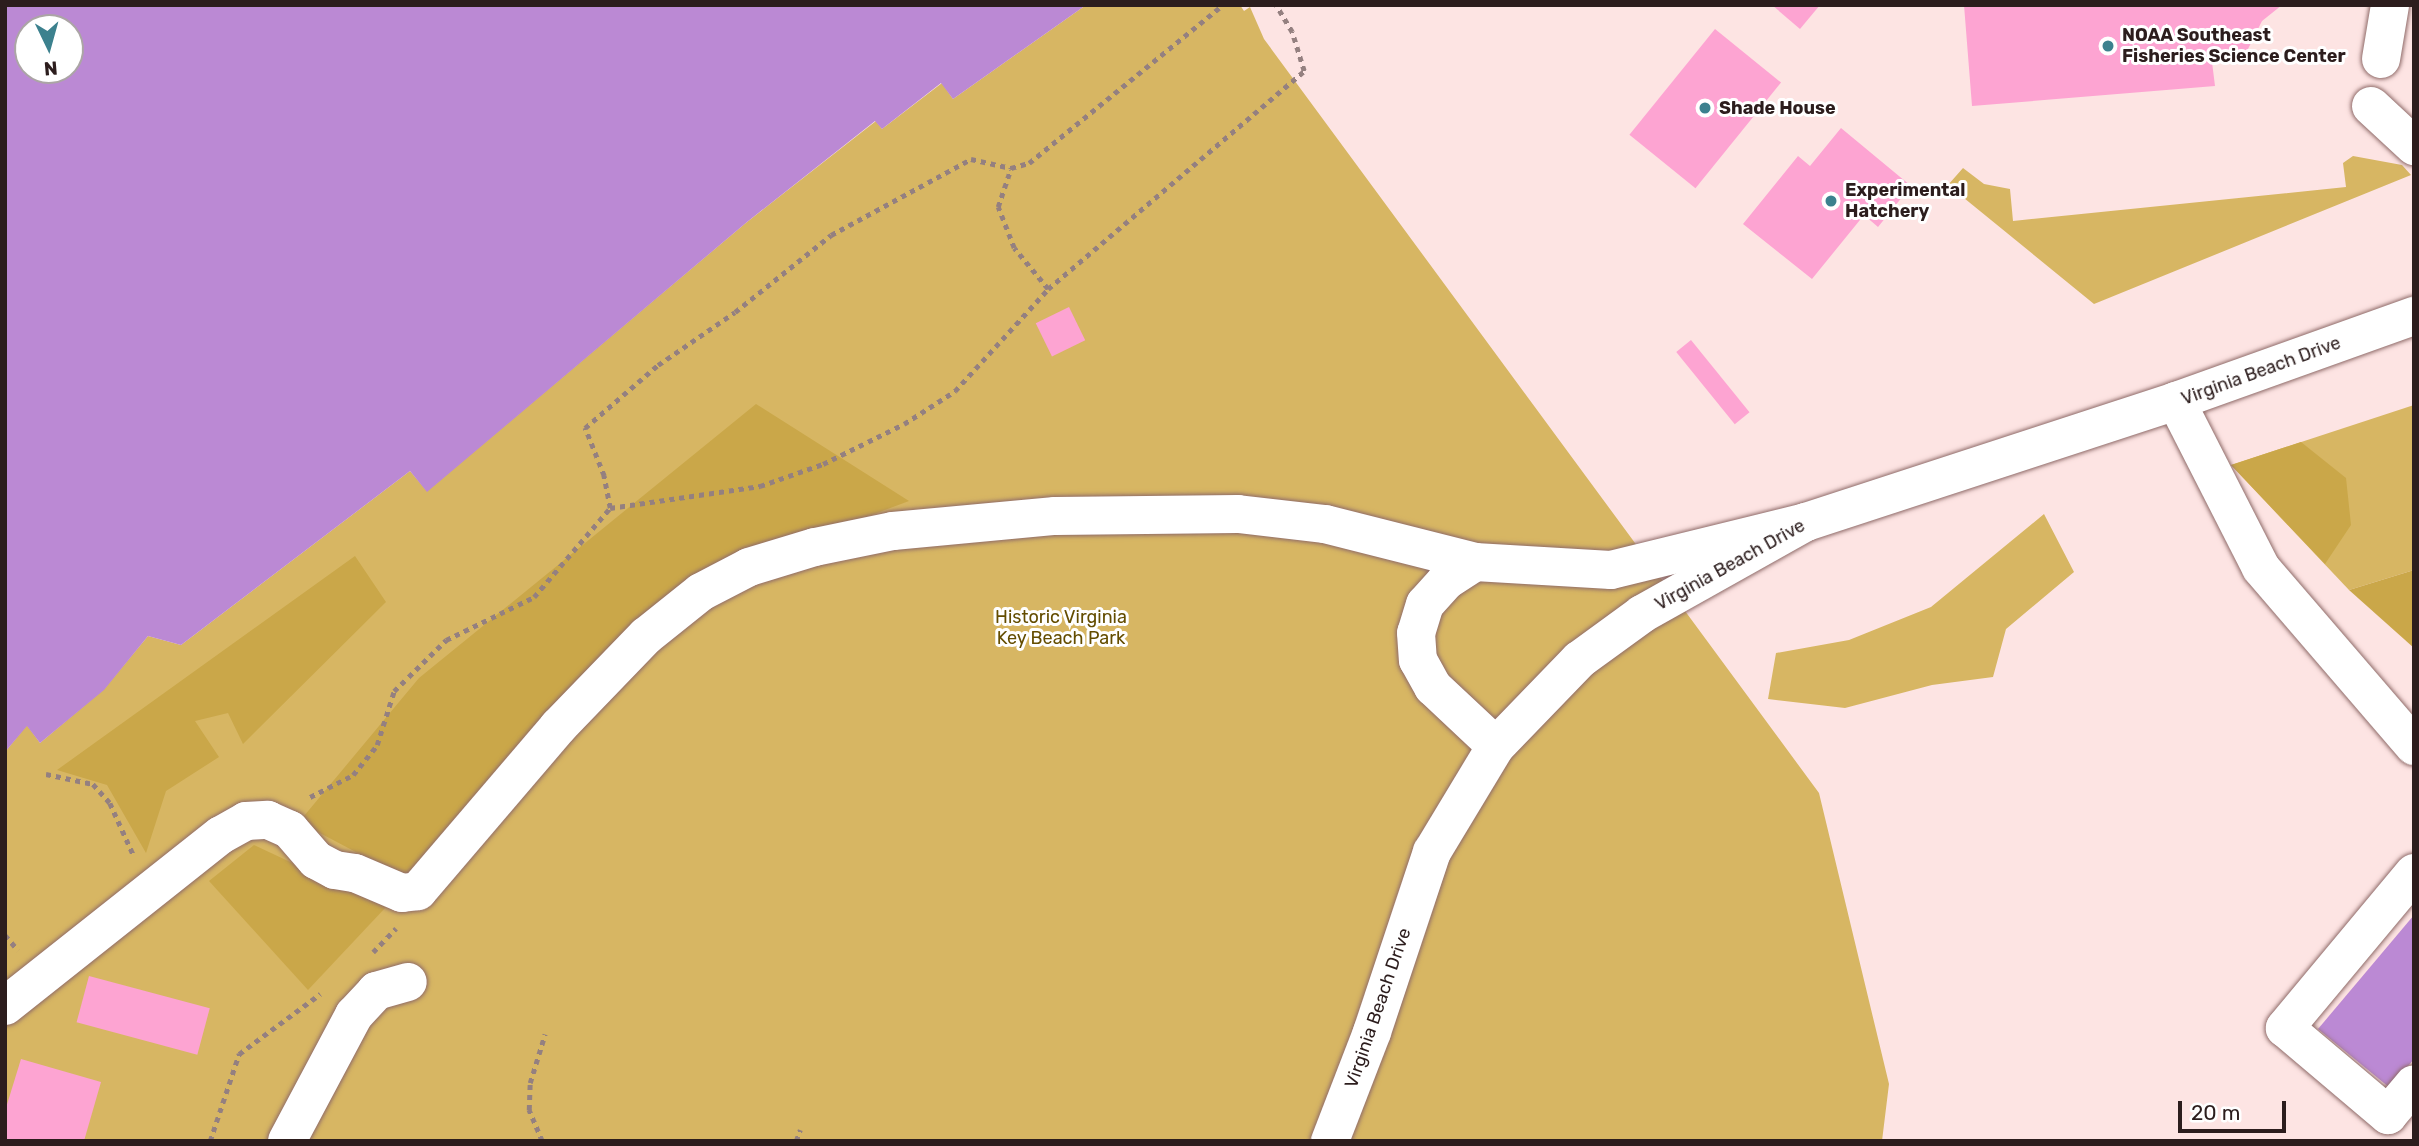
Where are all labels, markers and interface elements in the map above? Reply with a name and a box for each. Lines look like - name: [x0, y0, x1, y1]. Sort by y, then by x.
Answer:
- north arrow: [14, 14, 84, 84]
- place label: NOAA Southeast Fisheries Science Center: [2122, 25, 2346, 68]
- marker: NOAA Southeast Fisheries Science Center: [2100, 38, 2116, 54]
- text: N: [43, 56, 59, 80]
- place label: Shade House: [1719, 97, 1836, 119]
- marker: Shade House: [1697, 100, 1713, 116]
- place label: Experimental Hatchery: [1845, 180, 1965, 222]
- marker: Experimental Hatchery: [1823, 193, 1839, 209]
- street label: Virginia Beach Drive: [2178, 332, 2344, 410]
- street label: Virginia Beach Drive: [1651, 515, 1809, 615]
- park label: Historic Virginia Key Beach Park: [995, 607, 1127, 650]
- street label: Virginia Beach Drive: [1340, 925, 1416, 1091]
- scale bar: [2181, 1086, 2290, 1130]
- text: 20 m: [2191, 1100, 2240, 1125]

